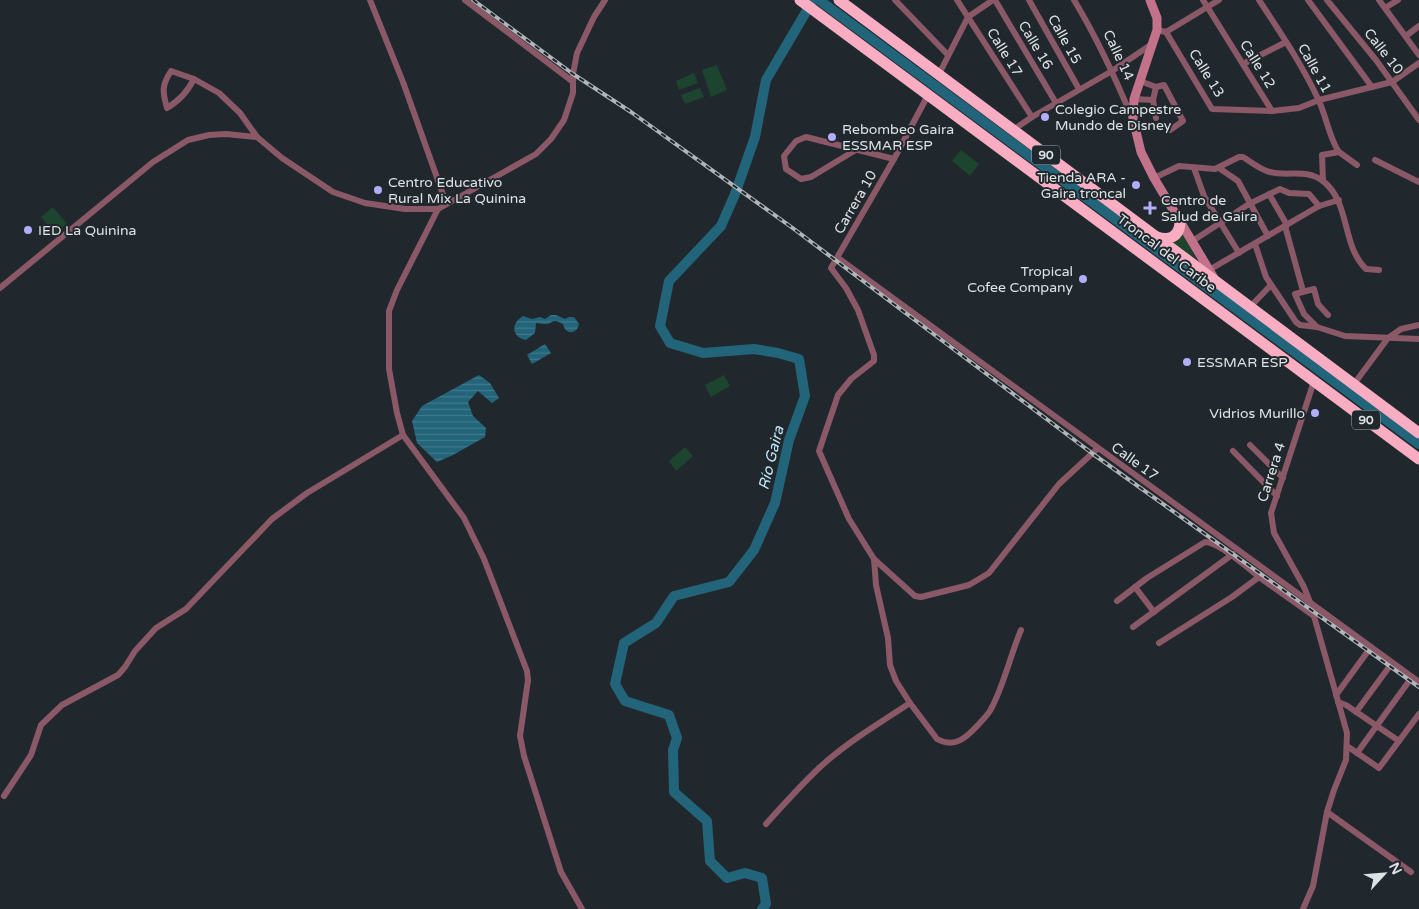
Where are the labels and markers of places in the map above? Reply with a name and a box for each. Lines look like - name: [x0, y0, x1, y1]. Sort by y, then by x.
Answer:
- place label: Colegio Campestre Mundo de Disney: [1055, 101, 1181, 134]
- marker: Colegio Campestre Mundo de Disney: [1039, 111, 1051, 123]
- place label: Rebombeo Gaira ESSMAR ESP: [842, 121, 954, 154]
- marker: Rebombeo Gaira ESSMAR ESP: [826, 131, 838, 143]
- place label: Tienda ARA - Gaira troncal: [1037, 169, 1126, 202]
- place label: Centro Educativo Rural Mix La Quinina: [388, 174, 526, 207]
- marker: Tienda ARA - Gaira troncal: [1130, 179, 1142, 191]
- marker: Centro Educativo Rural Mix La Quinina: [372, 184, 384, 196]
- place label: Centro de Salud de Gaira: [1161, 192, 1258, 225]
- marker: Centro de Salud de Gaira: [1143, 201, 1157, 215]
- place label: IED La Quinina: [38, 222, 136, 239]
- marker: IED La Quinina: [22, 224, 34, 236]
- place label: Tropical Cofee Company: [967, 263, 1073, 296]
- marker: Tropical Cofee Company: [1077, 273, 1089, 285]
- place label: ESSMAR ESP: [1197, 354, 1288, 371]
- marker: ESSMAR ESP: [1181, 356, 1193, 368]
- place label: Vidrios Murillo: [1209, 405, 1305, 422]
- marker: Vidrios Murillo: [1309, 407, 1321, 419]

